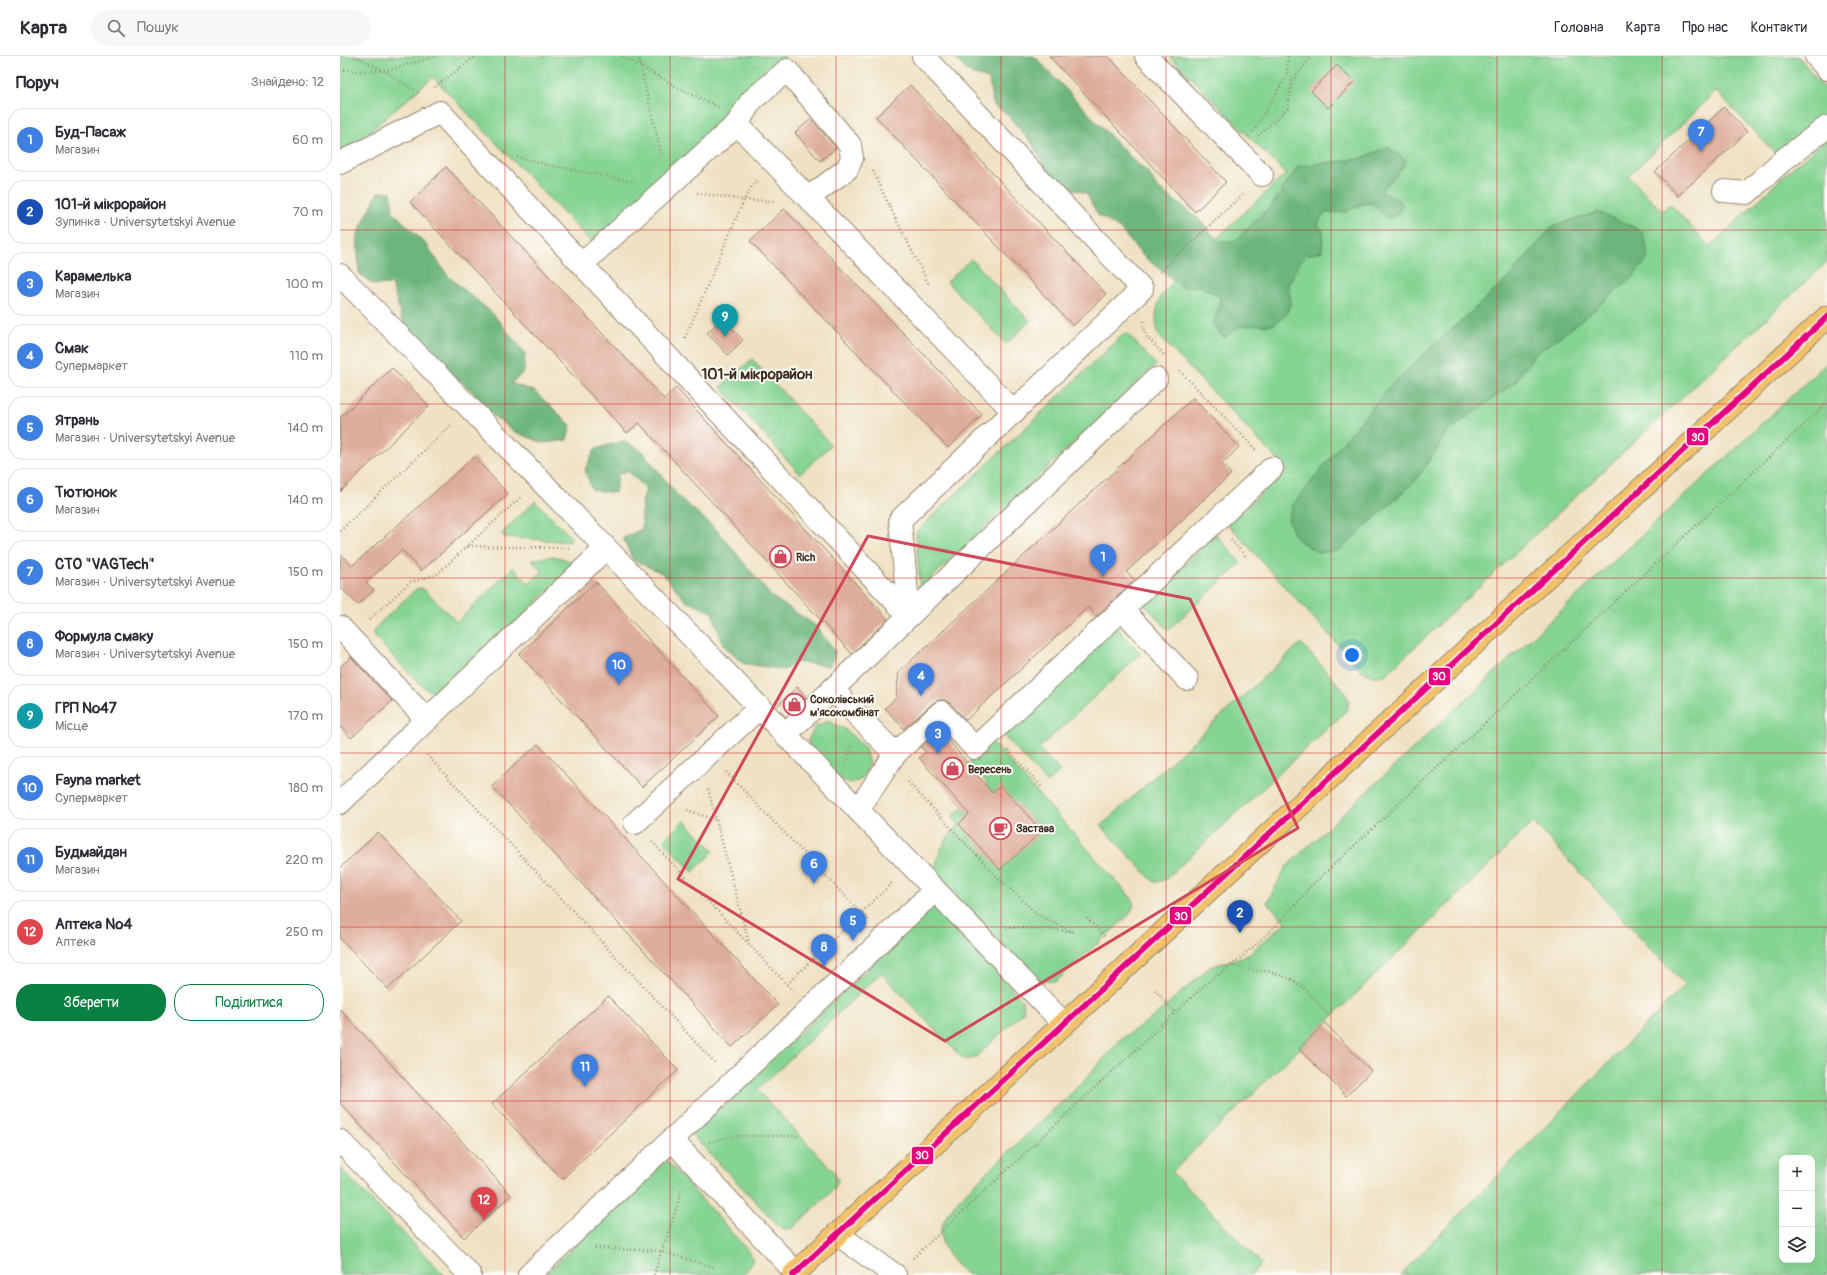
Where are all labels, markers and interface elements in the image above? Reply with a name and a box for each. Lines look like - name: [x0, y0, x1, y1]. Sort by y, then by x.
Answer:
- search box: [91, 10, 371, 46]
- text: Карта: [20, 16, 67, 40]
- icon: search: [105, 17, 127, 39]
- text: Пошук: [137, 18, 179, 37]
- text: Головна: [1554, 19, 1604, 36]
- text: Карта: [1626, 19, 1660, 36]
- text: Про нас: [1682, 19, 1728, 36]
- text: Контакти: [1750, 19, 1807, 36]
- text: Поруч: [16, 72, 59, 93]
- text: Знайдено: 12: [251, 74, 324, 90]
- pin: 7: [1688, 119, 1714, 152]
- text: Буд-Пасаж: [55, 123, 126, 142]
- text: 1: [27, 132, 33, 148]
- text: 60 m: [292, 132, 323, 148]
- text: Магазин: [55, 142, 99, 158]
- text: 101-й мікрорайон: [55, 195, 166, 214]
- text: 2: [26, 204, 34, 220]
- text: 70 m: [293, 204, 323, 220]
- text: Зупинка · Universytetskyi Avenue: [55, 214, 236, 230]
- text: Карамелька: [55, 267, 131, 286]
- text: 3: [26, 276, 34, 292]
- text: 100 m: [286, 276, 323, 292]
- text: Магазин: [55, 286, 99, 302]
- pin: 9: [712, 304, 738, 337]
- text: Смак: [55, 339, 89, 358]
- text: 4: [26, 348, 34, 364]
- text: 110 m: [290, 348, 323, 364]
- text: Супермаркет: [55, 358, 128, 374]
- district label: 101-й мікрорайон: [701, 365, 813, 384]
- text: Ятрань: [55, 411, 100, 430]
- text: 5: [26, 420, 34, 436]
- text: 140 m: [287, 420, 323, 436]
- line badge: 30: [1686, 427, 1709, 446]
- text: Магазин · Universytetskyi Avenue: [55, 430, 235, 446]
- text: 30: [1691, 431, 1705, 444]
- text: Тютюнок: [55, 483, 118, 502]
- text: 6: [26, 492, 34, 508]
- text: 140 m: [287, 492, 323, 508]
- text: Магазин: [55, 502, 99, 518]
- shop icon: Rich: [767, 544, 793, 570]
- pin: 1: [1090, 544, 1116, 577]
- place label: Rich: [796, 551, 815, 564]
- text: СТО "VAGTech": [55, 555, 155, 574]
- text: 7: [27, 564, 33, 580]
- text: 150 m: [288, 564, 323, 580]
- text: Магазин · Universytetskyi Avenue: [55, 574, 235, 590]
- text: Формула смаку: [55, 627, 153, 646]
- text: 8: [27, 636, 33, 652]
- text: 150 m: [288, 636, 323, 652]
- your location: [1342, 645, 1362, 665]
- text: Магазин · Universytetskyi Avenue: [55, 646, 235, 662]
- pin: 10: [606, 652, 632, 685]
- pin: 4: [908, 663, 934, 696]
- line badge: 30: [1428, 667, 1451, 686]
- text: 30: [1432, 670, 1446, 683]
- shop icon: Соколівський м'ясокомбінат: [781, 692, 807, 718]
- place label: Соколівський м'ясокомбінат: [810, 693, 880, 719]
- text: ГРП №47: [55, 699, 117, 718]
- text: 9: [27, 708, 33, 724]
- text: 170 m: [288, 708, 323, 724]
- text: Місце: [55, 718, 88, 734]
- pin: 3: [925, 721, 951, 754]
- shop icon: Вересень: [939, 756, 965, 782]
- place label: Вересень: [968, 763, 1012, 776]
- text: Fayna market: [55, 771, 141, 790]
- text: 10: [23, 780, 37, 796]
- text: 180 m: [288, 780, 323, 796]
- text: Супермаркет: [55, 790, 128, 806]
- cafe icon: Застава: [987, 815, 1013, 841]
- place label: Застава: [1016, 822, 1054, 835]
- text: Будмайдан: [55, 843, 127, 862]
- pin: 6: [801, 851, 827, 884]
- text: 11: [25, 852, 35, 868]
- text: 220 m: [285, 852, 323, 868]
- text: Магазин: [55, 862, 99, 878]
- pin: 2: [1227, 900, 1253, 933]
- line badge: 30: [1169, 906, 1192, 925]
- pin: 5: [840, 908, 866, 941]
- text: 30: [1174, 910, 1188, 923]
- text: Аптека №4: [55, 915, 132, 934]
- text: 12: [24, 924, 36, 940]
- text: 250 m: [285, 924, 323, 940]
- text: Аптека: [55, 934, 96, 950]
- pin: 8: [811, 934, 837, 967]
- button: Зберегти: [16, 984, 166, 1021]
- button: Поділитися: [174, 984, 324, 1021]
- pin: 11: [572, 1054, 598, 1087]
- line badge: 30: [911, 1146, 934, 1165]
- text: 30: [915, 1149, 929, 1162]
- map controls: [1779, 1155, 1815, 1263]
- button: +: [1779, 1155, 1815, 1191]
- pin: 12: [471, 1187, 497, 1220]
- button: −: [1779, 1191, 1815, 1227]
- button: layers: [1779, 1227, 1815, 1263]

